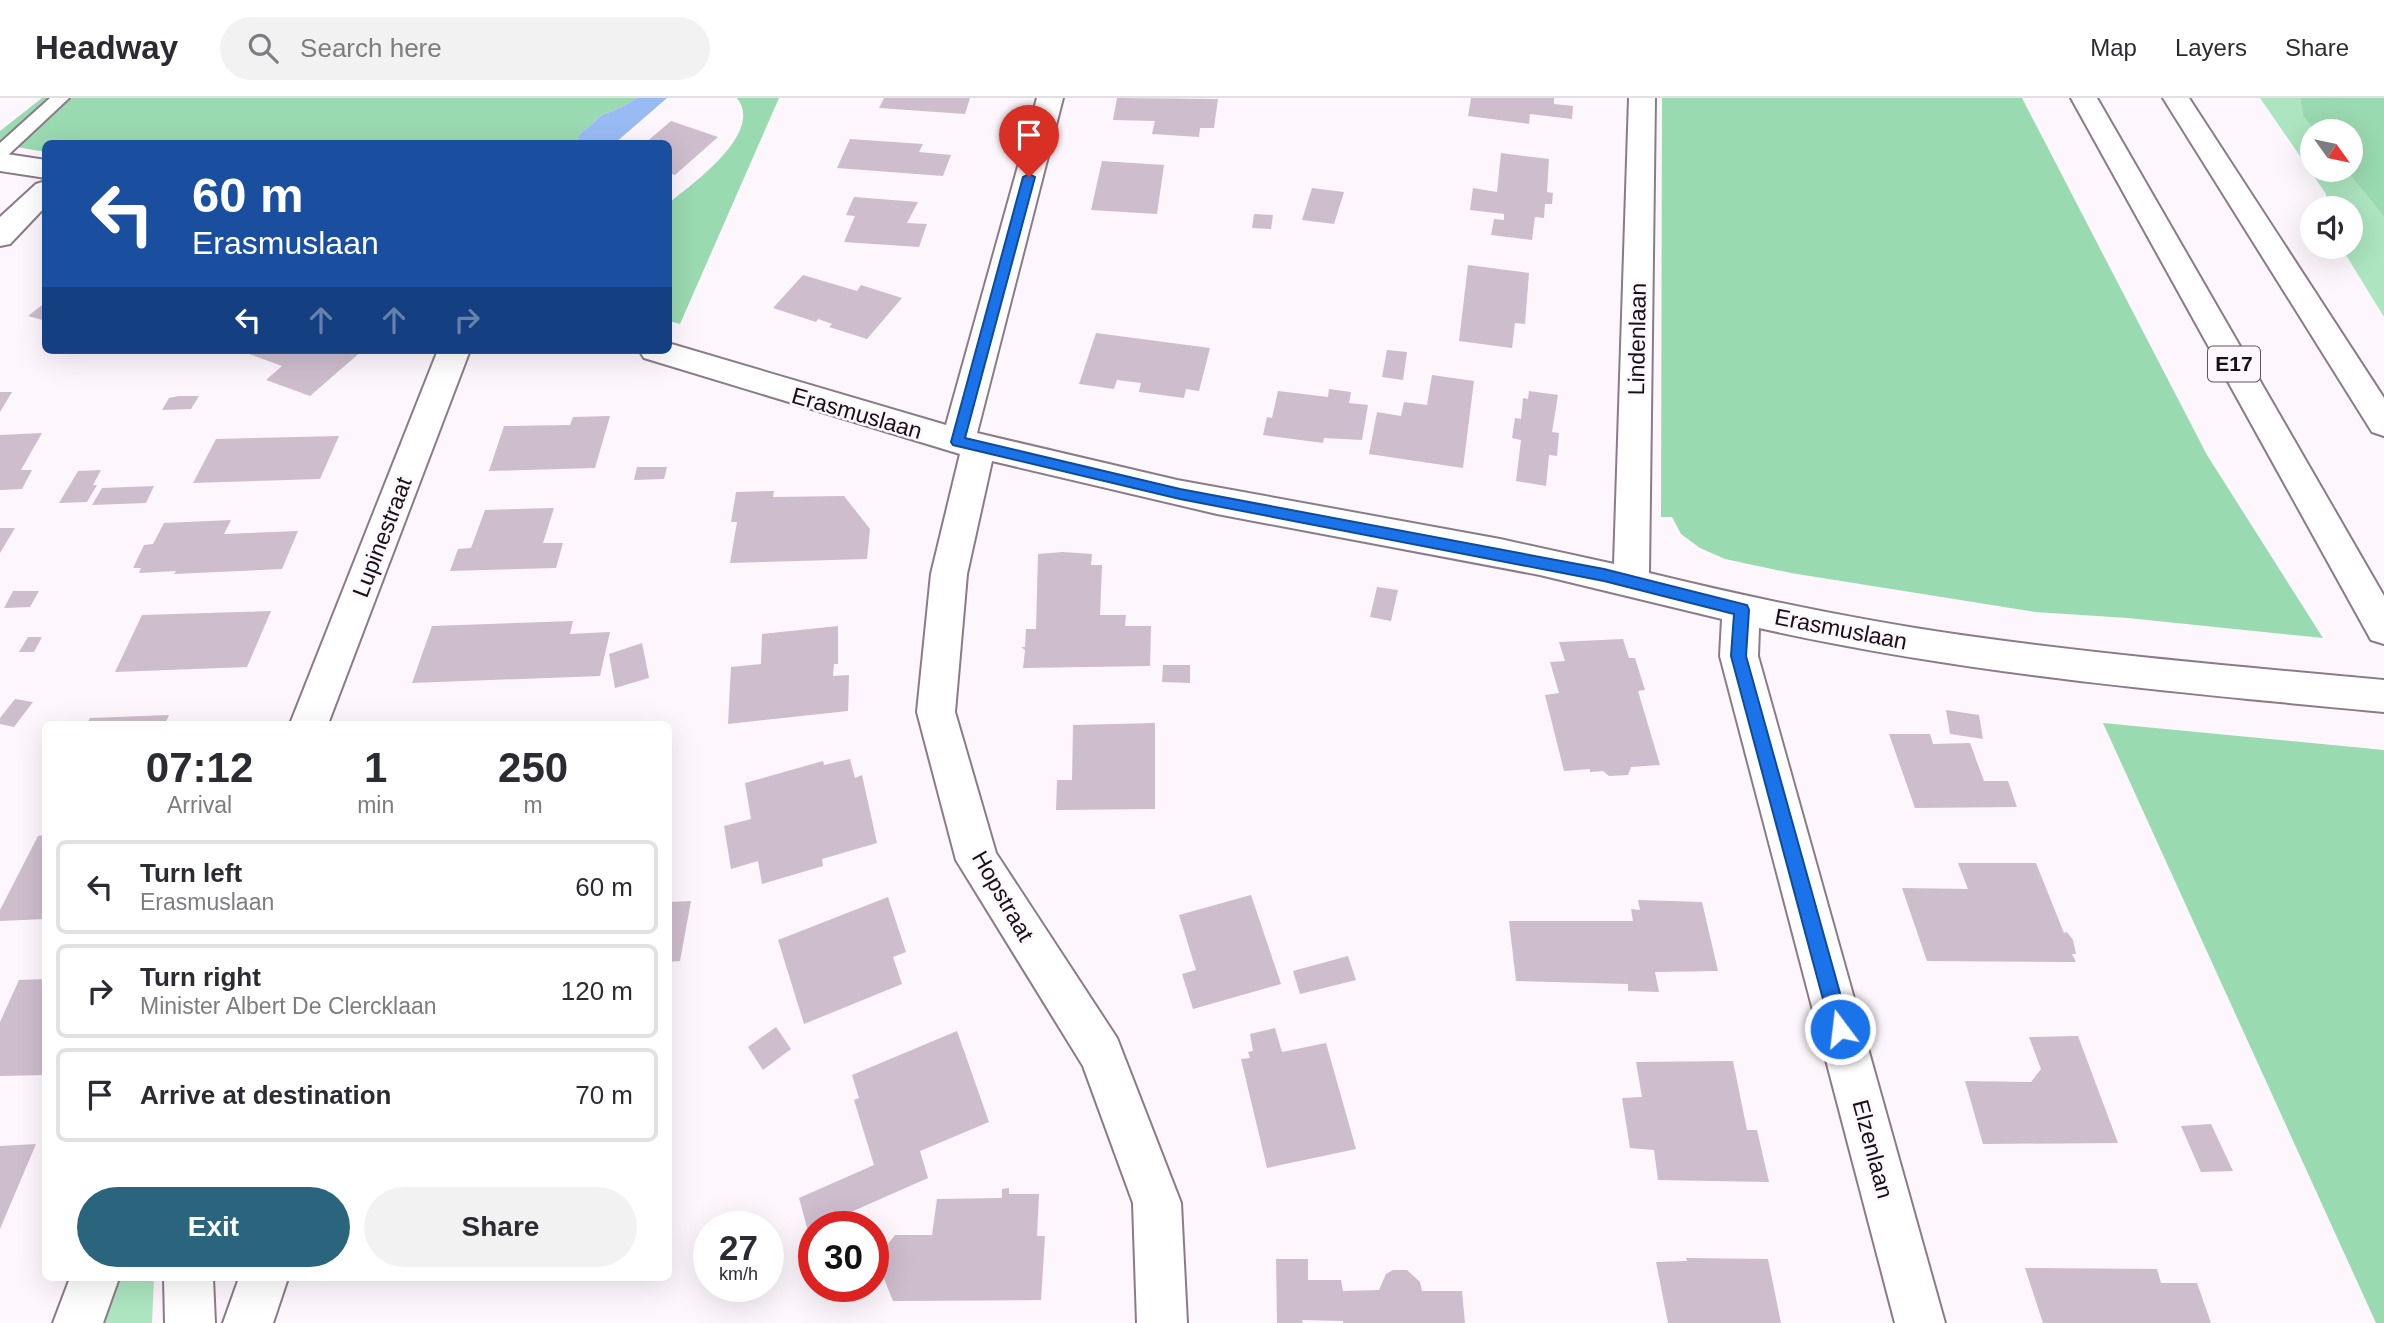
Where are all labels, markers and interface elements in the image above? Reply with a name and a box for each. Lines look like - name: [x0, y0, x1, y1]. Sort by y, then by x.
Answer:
- search box: [220, 17, 710, 80]
- text: Headway: [35, 29, 178, 66]
- icon: search: [244, 29, 282, 67]
- text: Search here: [300, 33, 442, 63]
- text: Map: [2090, 34, 2137, 61]
- text: Layers: [2175, 34, 2247, 61]
- text: Share: [2285, 34, 2349, 61]
- pin: [999, 105, 1059, 177]
- icon: arrive: [1010, 116, 1048, 154]
- north arrow: [2300, 119, 2362, 182]
- map controls: [2300, 119, 2363, 259]
- icon: left: [77, 168, 168, 259]
- text: 60 m: [192, 168, 304, 222]
- button: sound: [2300, 196, 2363, 259]
- text: Erasmuslaan: [192, 225, 379, 261]
- street label: Lindenlaan: [1623, 283, 1651, 395]
- icon: left: [229, 301, 267, 339]
- icon: ahead: [302, 301, 340, 339]
- icon: ahead: [375, 301, 413, 339]
- icon: right: [448, 301, 486, 339]
- road number: E17: [2208, 346, 2260, 382]
- street label: Erasmuslaan: [789, 382, 925, 444]
- street label: Lupinestraat: [347, 473, 417, 601]
- street label: Erasmuslaan: [1773, 603, 1909, 655]
- text: 07:12: [146, 744, 253, 791]
- text: 1: [364, 744, 387, 791]
- text: 250: [498, 744, 568, 791]
- text: Arrival: [167, 792, 232, 818]
- text: min: [357, 792, 394, 818]
- text: m: [524, 792, 543, 818]
- street label: Hopstraat: [967, 846, 1039, 946]
- text: Turn left: [140, 858, 242, 888]
- icon: left: [81, 868, 119, 906]
- text: 60 m: [575, 872, 633, 902]
- text: Erasmuslaan: [140, 889, 274, 915]
- text: Turn right: [140, 962, 261, 992]
- icon: right: [81, 972, 119, 1010]
- text: 120 m: [561, 976, 633, 1006]
- position arrow: [1803, 992, 1877, 1066]
- text: Minister Albert De Clercklaan: [140, 993, 437, 1019]
- icon: arrive: [81, 1076, 119, 1114]
- text: Arrive at destination: [140, 1080, 391, 1110]
- text: 70 m: [575, 1080, 633, 1110]
- street label: Elzenlaan: [1847, 1097, 1899, 1201]
- button: Exit: [77, 1187, 350, 1267]
- button: Share: [364, 1187, 637, 1267]
- speed limit sign: 30: [798, 1211, 889, 1302]
- text: 27: [719, 1228, 758, 1267]
- text: km/h: [719, 1264, 758, 1284]

